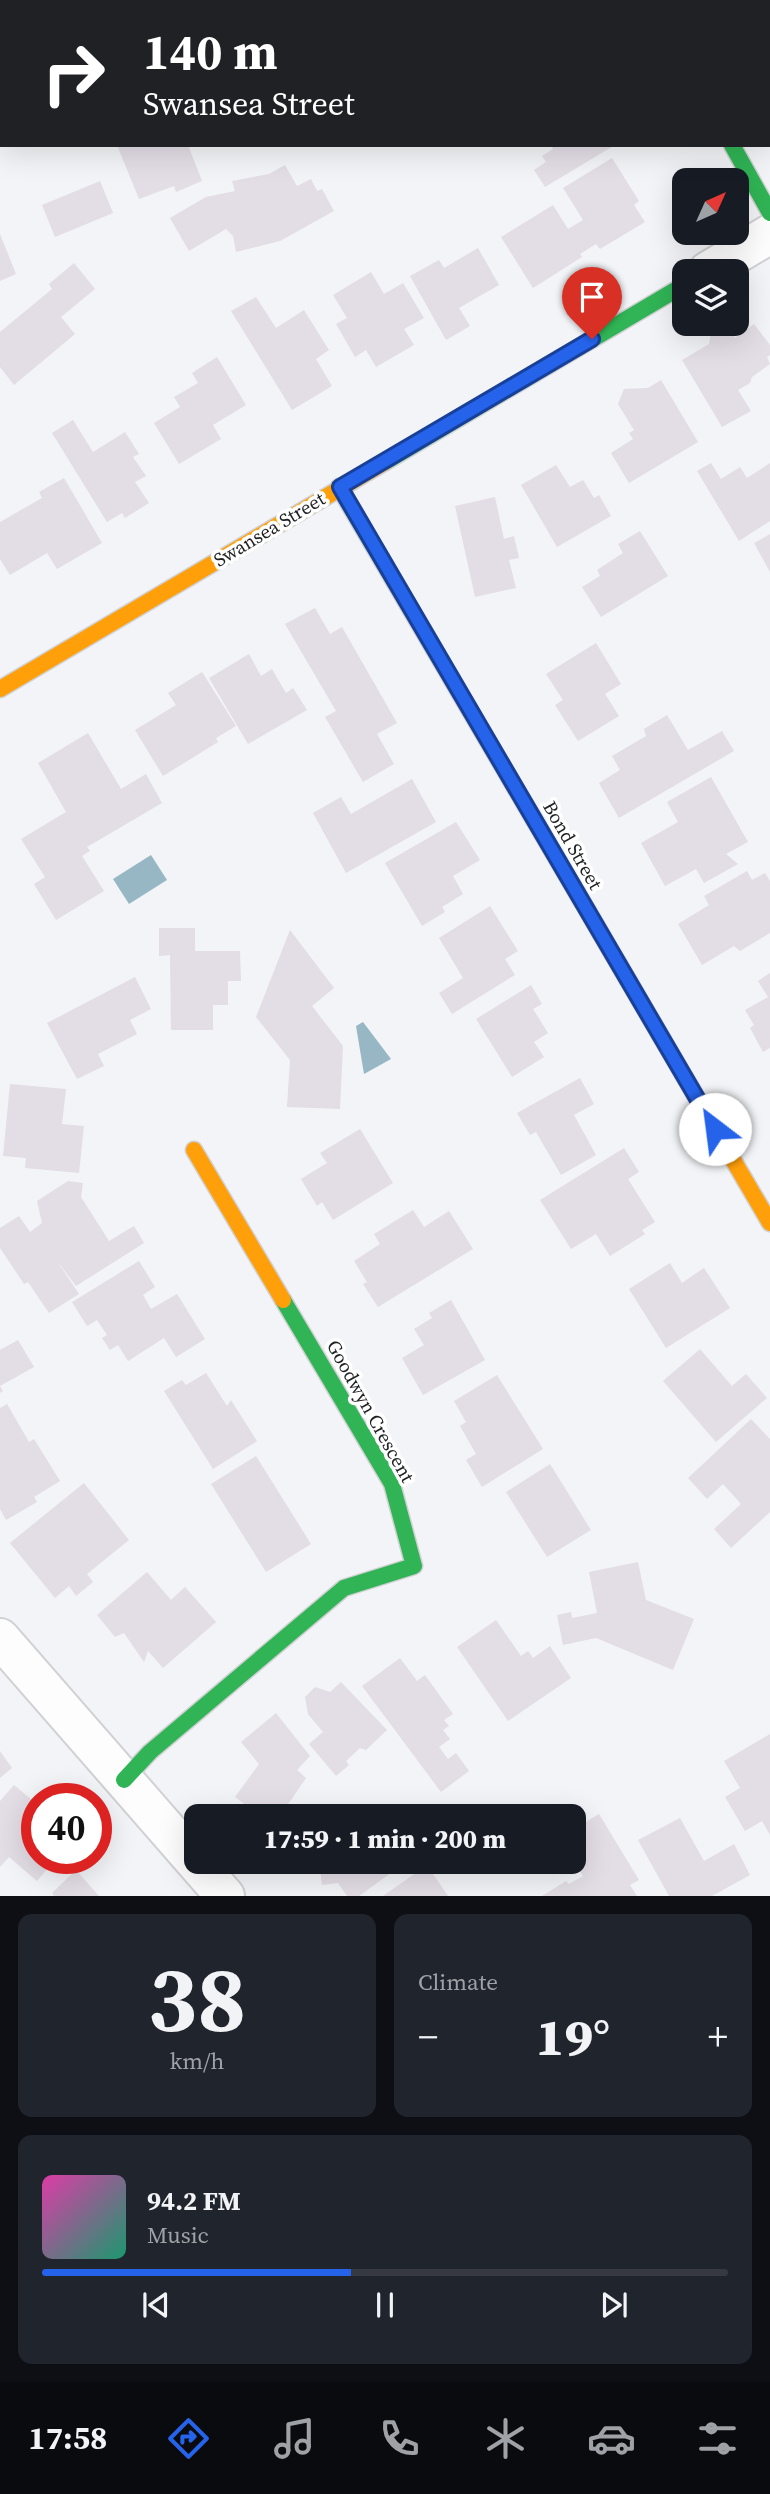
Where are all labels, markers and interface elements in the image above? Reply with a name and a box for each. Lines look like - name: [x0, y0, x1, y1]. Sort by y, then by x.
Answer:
- text: 140 m: [143, 18, 278, 85]
- icon: right: [28, 28, 119, 119]
- text: Swansea Street: [143, 82, 355, 126]
- north arrow: [672, 168, 749, 245]
- map controls: [672, 168, 749, 336]
- button: layers: [672, 259, 749, 336]
- pin: [562, 267, 622, 339]
- icon: arrive: [573, 278, 611, 316]
- street label: Swansea Street: [208, 485, 330, 572]
- street label: Bond Street: [537, 796, 609, 895]
- position arrow: [678, 1092, 752, 1166]
- street label: Goodwyn Crescent: [321, 1335, 421, 1488]
- speed limit sign: 40: [21, 1783, 112, 1874]
- text: 17:59 · 1 min · 200 m: [264, 1821, 506, 1857]
- text: 38: [148, 1937, 246, 2061]
- text: Climate: [418, 1966, 498, 1998]
- text: 19°: [536, 2001, 610, 2072]
- text: −: [418, 2011, 438, 2063]
- text: +: [708, 2011, 728, 2063]
- text: km/h: [170, 2045, 224, 2077]
- text: 94.2 FM: [147, 2183, 241, 2219]
- text: Music: [147, 2219, 209, 2251]
- icon: previous: [137, 2286, 175, 2324]
- icon: pause: [366, 2286, 404, 2324]
- icon: next: [595, 2286, 633, 2324]
- icon: directions: [164, 2414, 213, 2463]
- icon: music: [270, 2414, 319, 2463]
- icon: phone: [375, 2414, 424, 2463]
- icon: climate: [481, 2414, 530, 2463]
- icon: car: [587, 2414, 636, 2463]
- icon: filters: [693, 2414, 742, 2463]
- text: 17:58: [28, 2416, 107, 2460]

